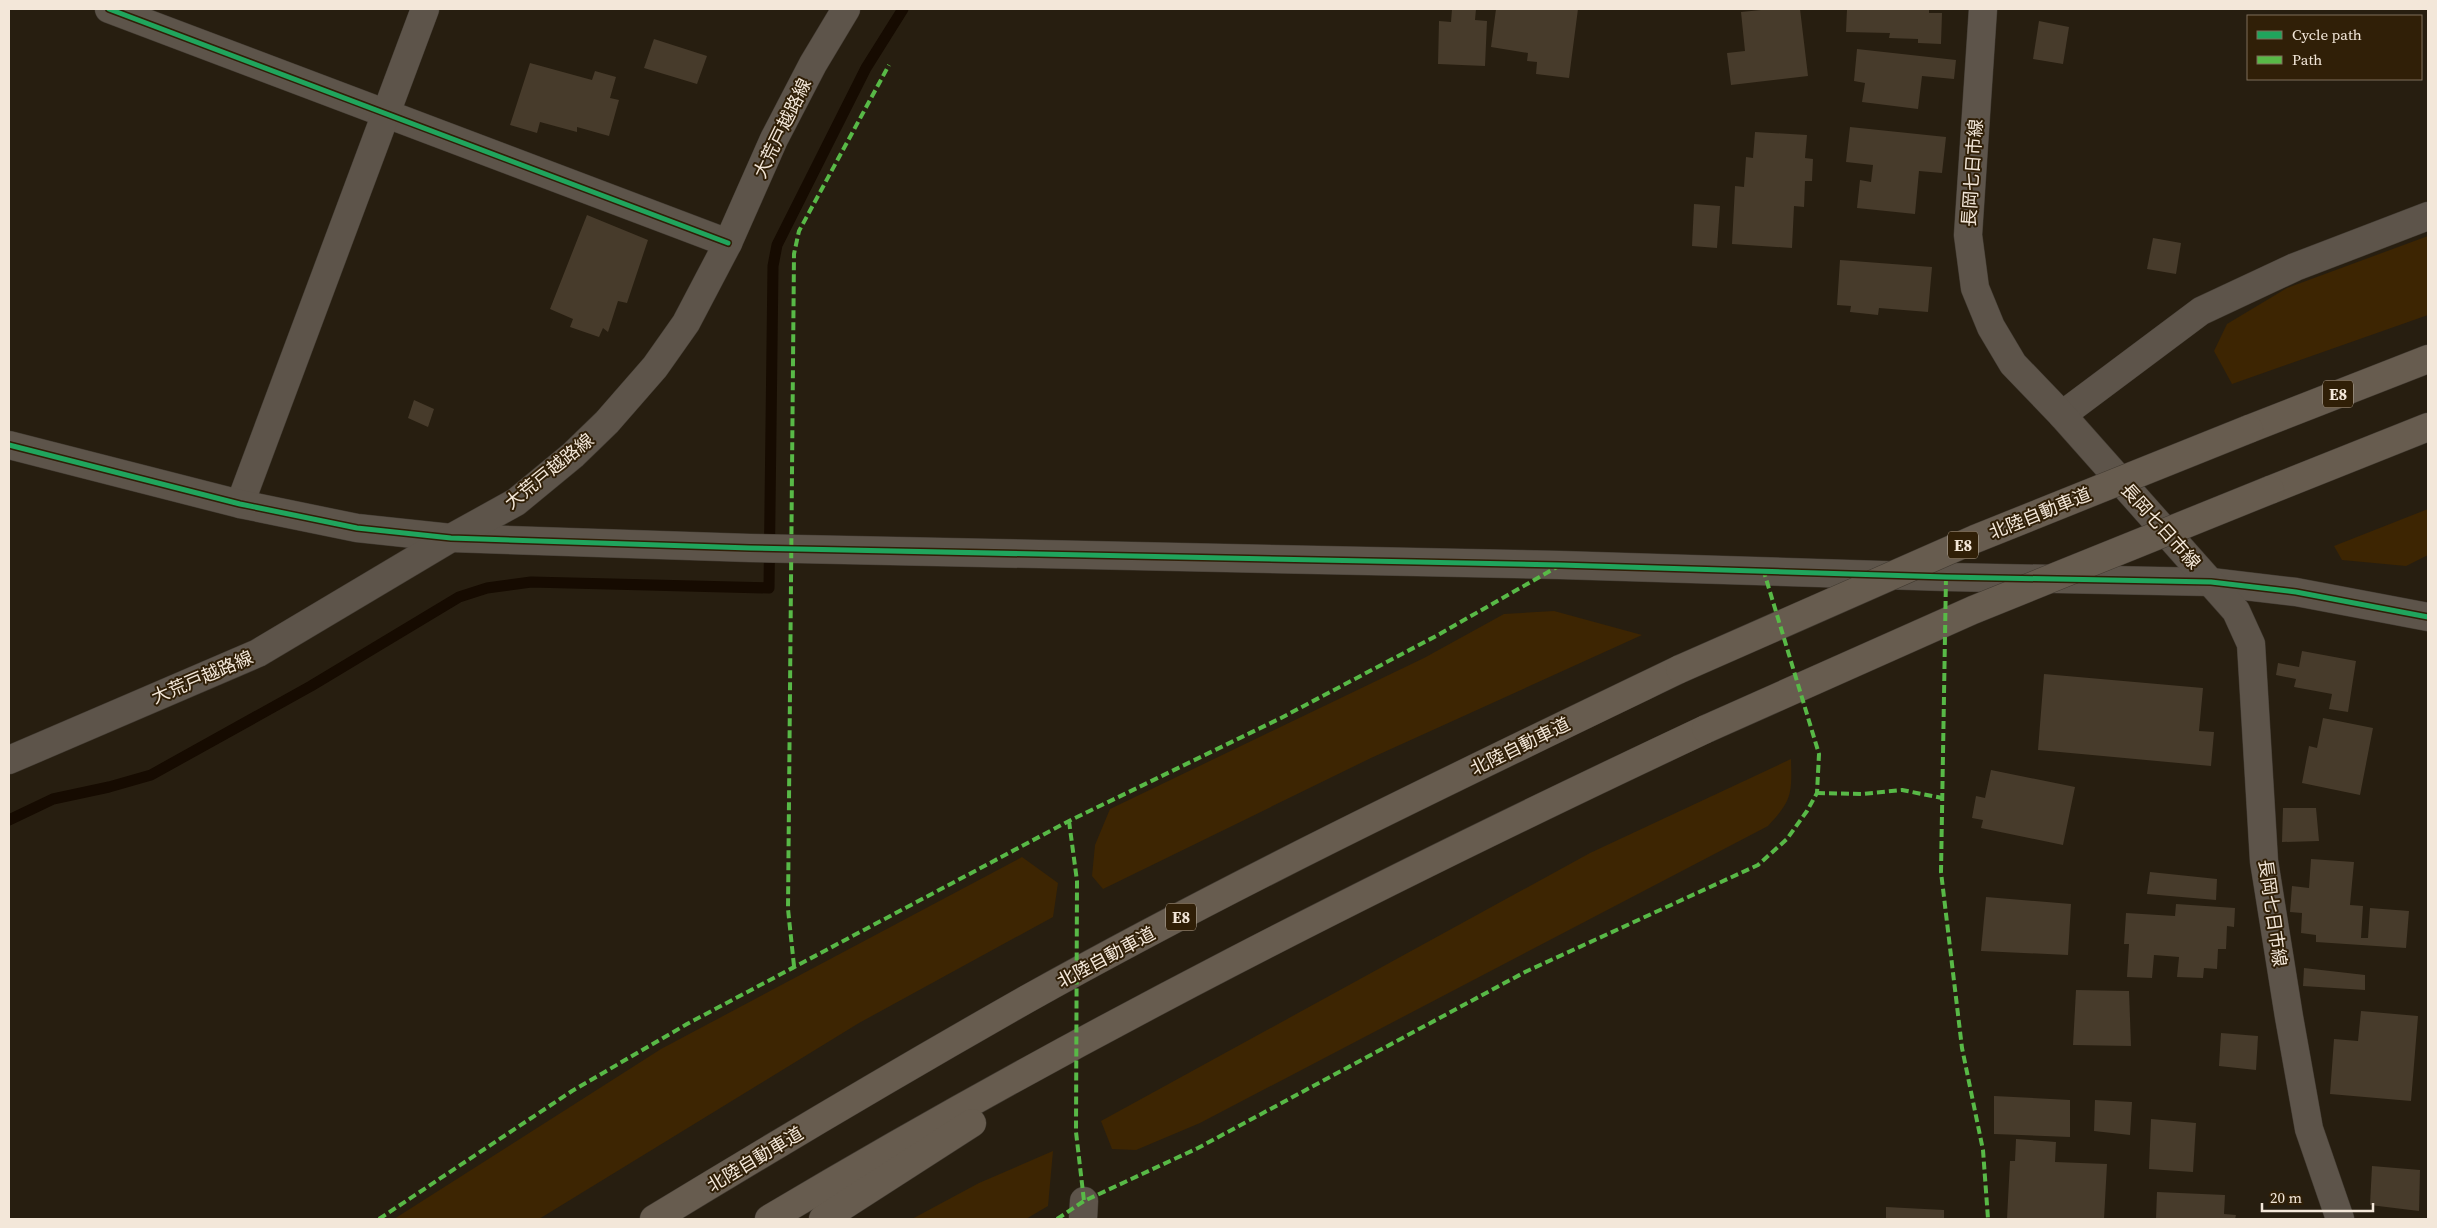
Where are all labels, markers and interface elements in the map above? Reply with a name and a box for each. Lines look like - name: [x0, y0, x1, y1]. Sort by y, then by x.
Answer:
- legend: [2247, 15, 2422, 80]
- text: Cycle path: [2292, 24, 2362, 45]
- text: Path: [2292, 49, 2322, 70]
- street label: 大荒戸越路線: [747, 74, 817, 182]
- street label: 長岡七日市線: [1956, 118, 1988, 228]
- road number: E8: [2323, 380, 2353, 408]
- street label: 大荒戸越路線: [499, 427, 599, 515]
- street label: 長岡七日市線: [2116, 478, 2206, 574]
- street label: 北陸自動車道: [1985, 481, 2095, 545]
- road number: E8: [1948, 532, 1978, 558]
- street label: 大荒戸越路線: [147, 644, 257, 710]
- street label: 北陸自動車道: [1466, 711, 1574, 781]
- street label: 長岡七日市線: [2253, 858, 2293, 968]
- road number: E8: [1166, 904, 1196, 930]
- street label: 北陸自動車道: [1052, 921, 1160, 993]
- street label: 北陸自動車道: [702, 1120, 808, 1198]
- scale bar: [2262, 1180, 2373, 1212]
- text: 20 m: [2270, 1187, 2302, 1208]

